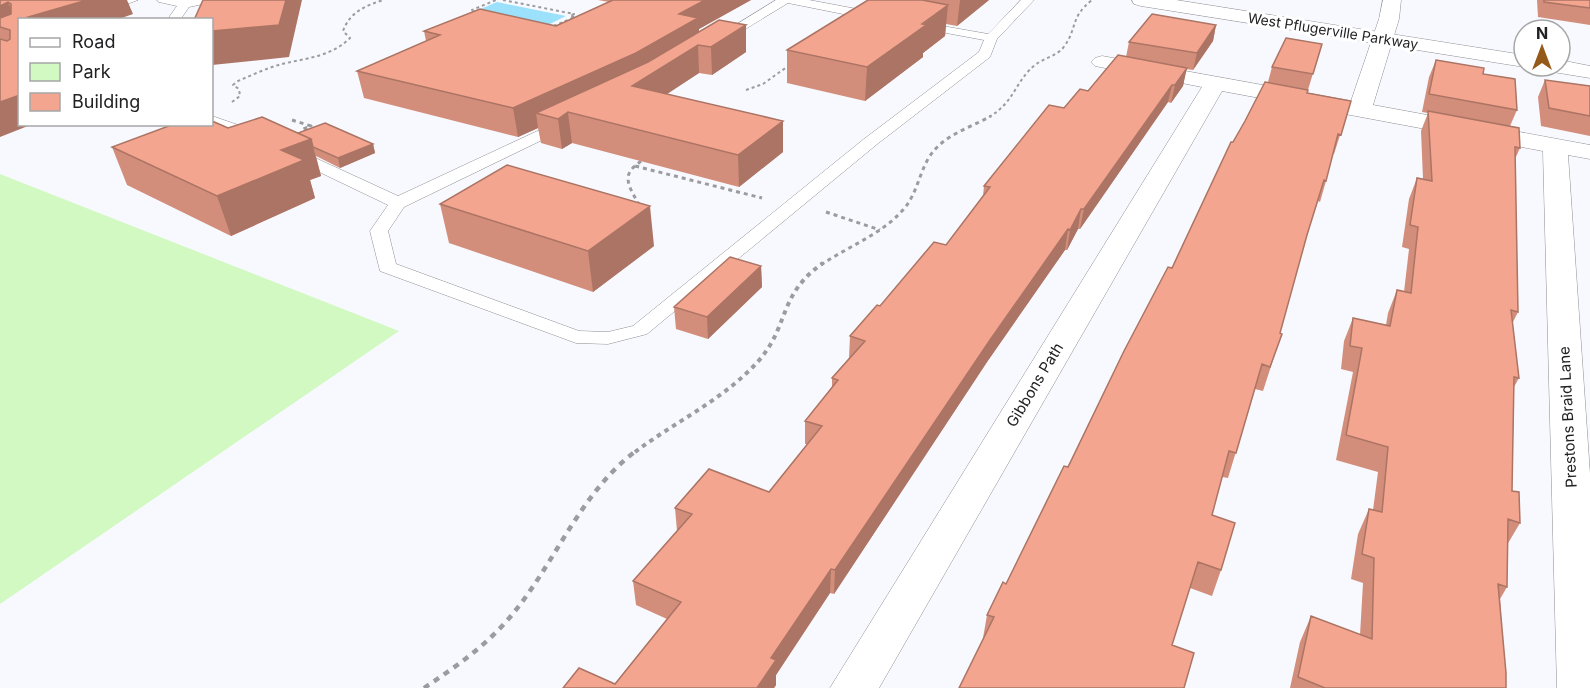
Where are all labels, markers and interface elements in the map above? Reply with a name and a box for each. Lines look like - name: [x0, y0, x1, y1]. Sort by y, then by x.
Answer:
- street label: West Pflugerville Parkway: [1247, 9, 1420, 52]
- legend: [18, 18, 213, 126]
- north arrow: [1512, 18, 1572, 78]
- text: N: [1536, 23, 1548, 43]
- text: Road: [72, 31, 115, 52]
- text: Park: [72, 61, 111, 82]
- text: Building: [72, 91, 140, 112]
- street label: Gibbons Path: [1002, 339, 1067, 430]
- street label: Prestons Braid Lane: [1554, 346, 1581, 488]

